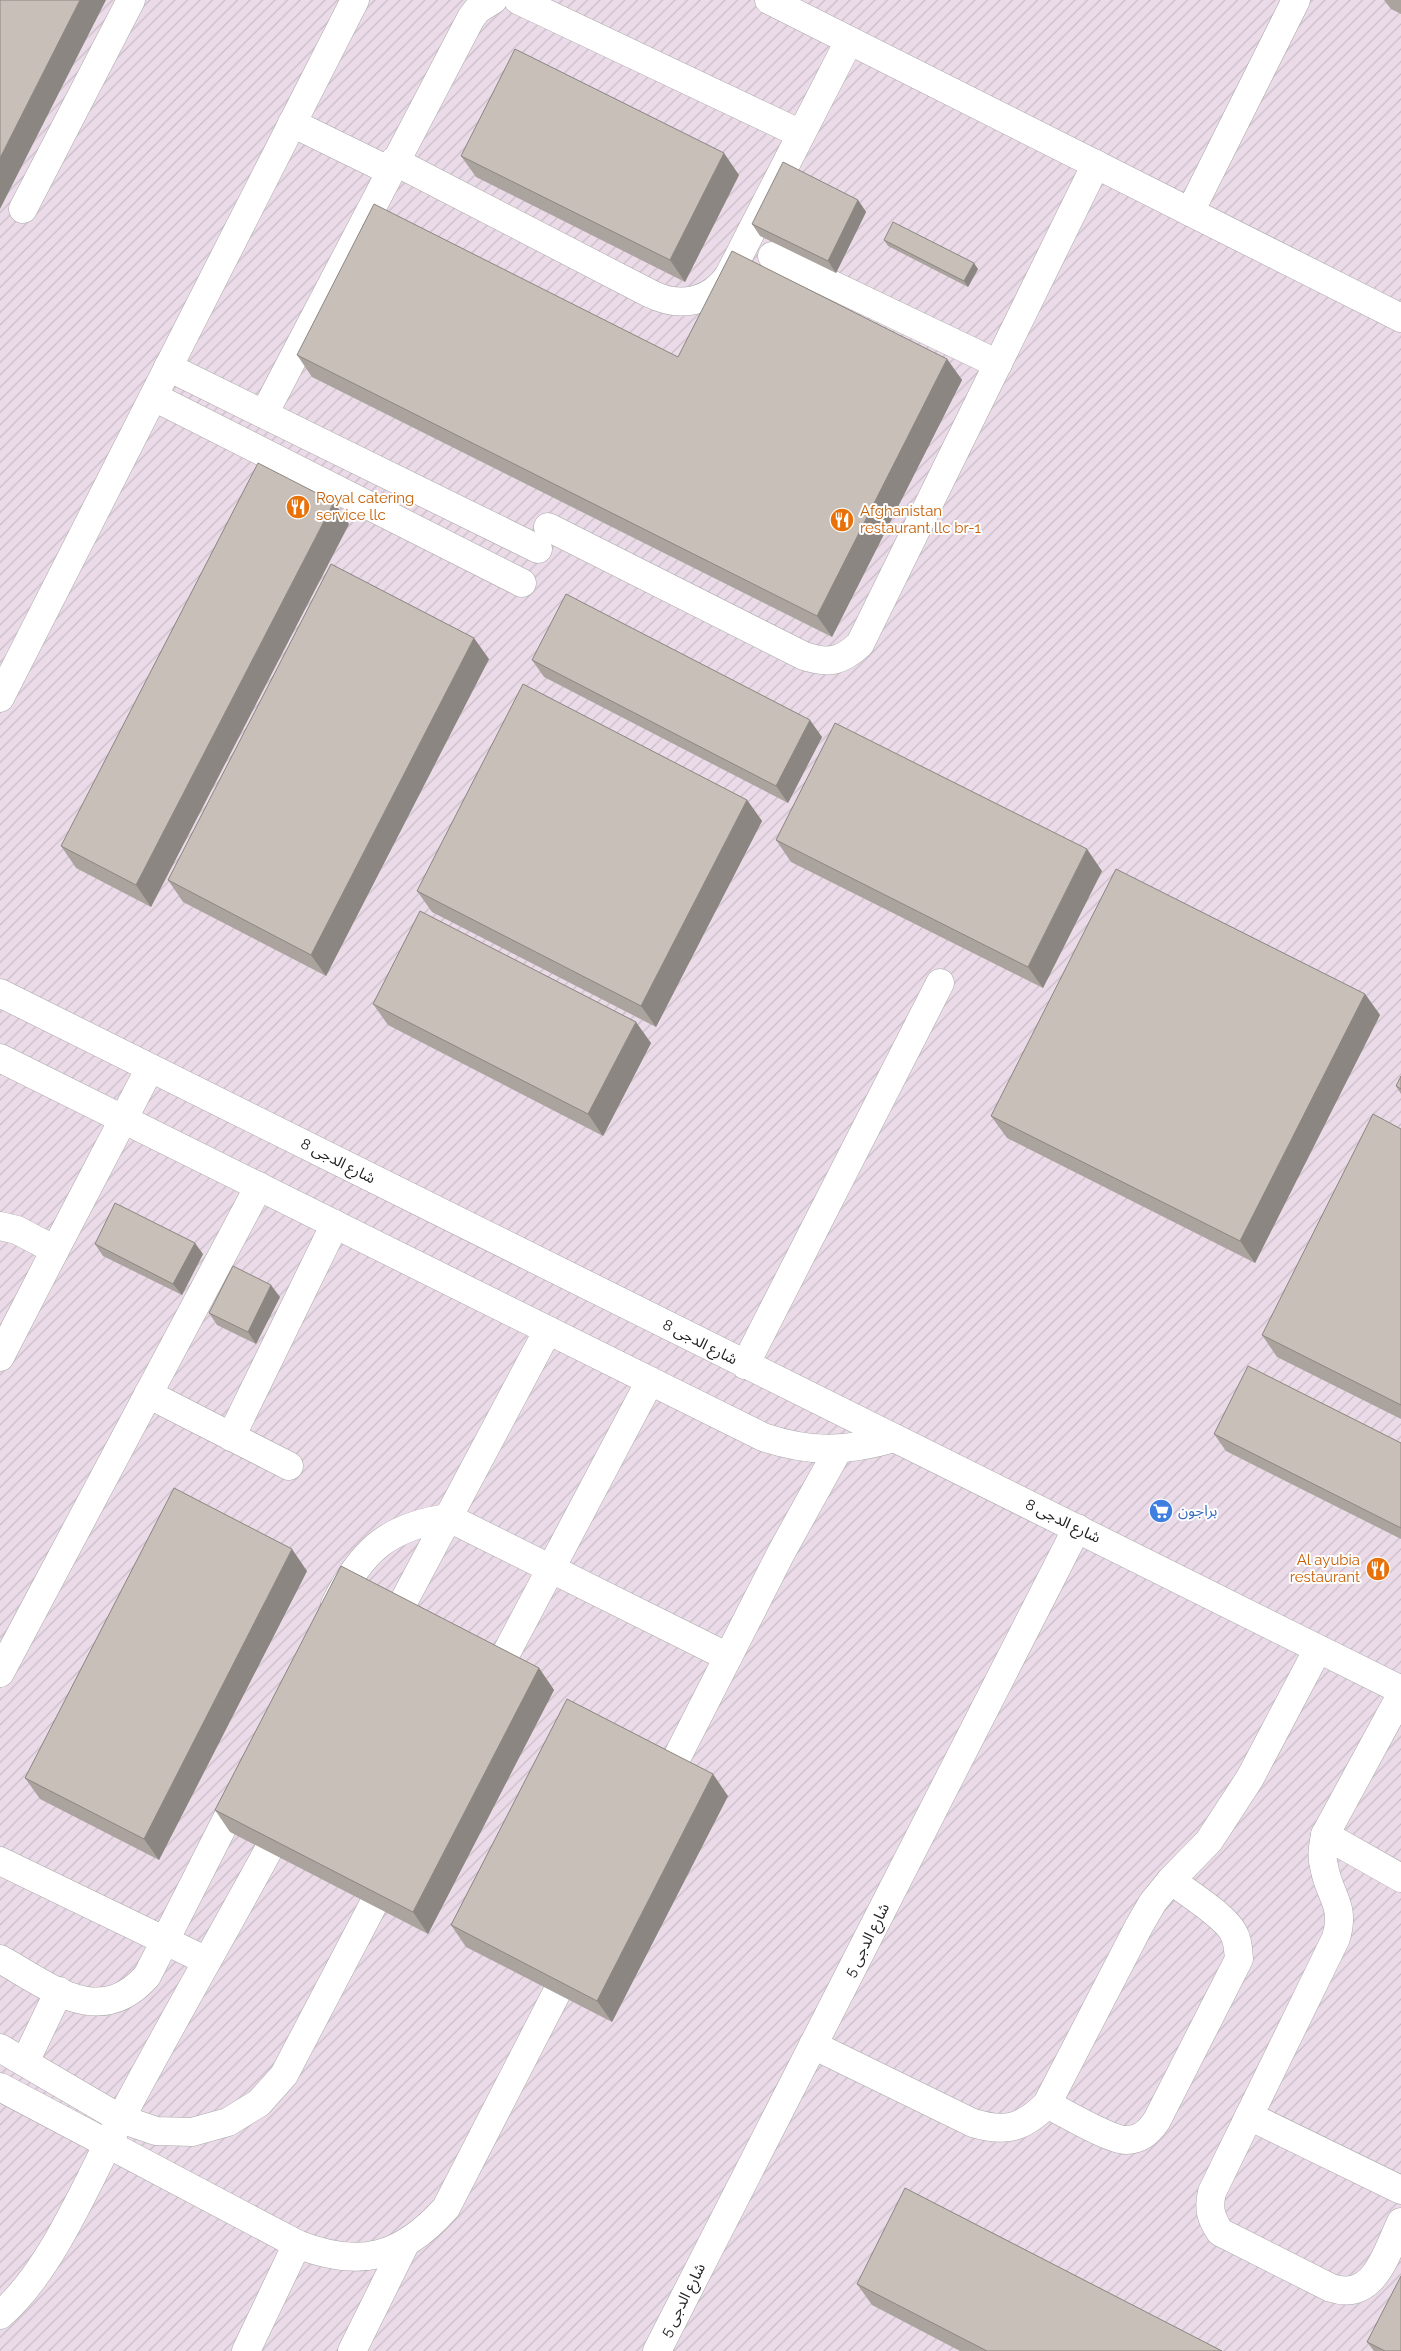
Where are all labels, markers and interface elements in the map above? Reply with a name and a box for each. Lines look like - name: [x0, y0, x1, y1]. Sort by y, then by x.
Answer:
- place label: Royal catering service llc: [316, 489, 414, 524]
- restaurant icon: Royal catering service llc: [285, 494, 311, 520]
- place label: Afghanistan restaurant llc br-1: [860, 502, 982, 537]
- restaurant icon: Afghanistan restaurant llc br-1: [829, 507, 855, 533]
- street label: شارع الدجى 8: [296, 1135, 378, 1190]
- street label: شارع الدجى 8: [658, 1316, 740, 1371]
- street label: شارع الدجى 8: [1021, 1495, 1104, 1550]
- supermarket icon: براجون: [1148, 1498, 1174, 1524]
- place label: براجون: [1178, 1502, 1217, 1520]
- place label: Al ayubia restaurant: [1290, 1551, 1360, 1586]
- restaurant icon: Al ayubia restaurant: [1365, 1556, 1391, 1582]
- street label: شارع الدجى 5: [841, 1900, 896, 1981]
- street label: شارع الدجى 5: [657, 2260, 712, 2341]

